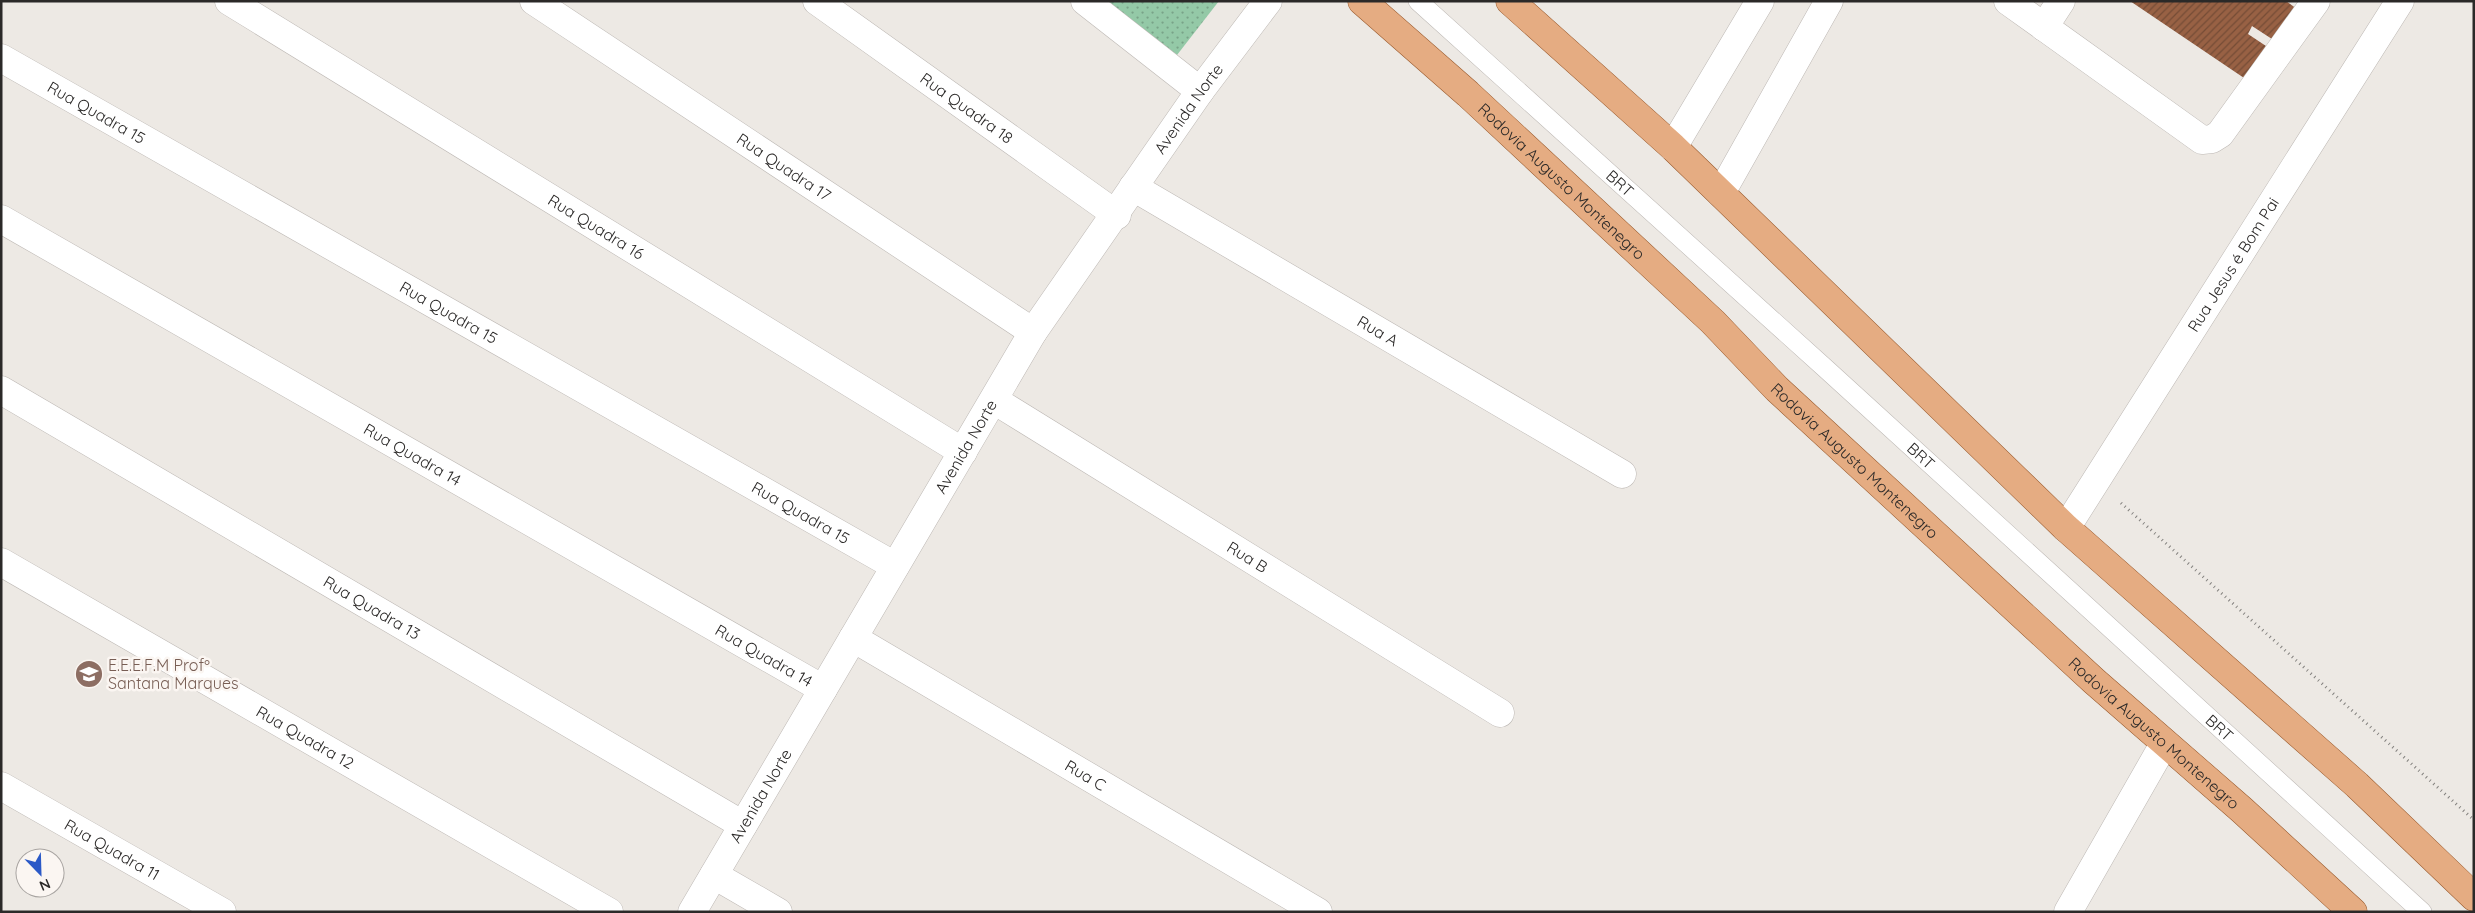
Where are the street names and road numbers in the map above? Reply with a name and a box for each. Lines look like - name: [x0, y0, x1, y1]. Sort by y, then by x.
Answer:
- street label: Avenida Norte: [1150, 60, 1227, 157]
- street label: Rua Quadra 18: [917, 68, 1017, 148]
- street label: Rua Quadra 15: [44, 77, 149, 148]
- street label: Rodovia Augusto Montenegro: [1474, 99, 1649, 264]
- street label: Rua Quadra 17: [733, 128, 835, 205]
- street label: BRT: [1602, 165, 1638, 201]
- street label: Rua Quadra 16: [544, 190, 648, 264]
- street label: Rua Jesus é Bom Pai: [2183, 193, 2283, 336]
- street label: Rua Quadra 15: [396, 277, 501, 348]
- street label: Rua A: [1354, 311, 1402, 351]
- street label: Rodovia Augusto Montenegro: [1767, 378, 1943, 543]
- street label: Avenida Norte: [930, 396, 1001, 497]
- street label: Rua Quadra 14: [360, 419, 465, 490]
- street label: BRT: [1903, 438, 1939, 473]
- street label: Rua Quadra 15: [748, 477, 853, 548]
- street label: Rua B: [1223, 537, 1271, 577]
- street label: Rua Quadra 13: [320, 571, 424, 644]
- street label: Rua Quadra 14: [712, 620, 816, 691]
- street label: Rodovia Augusto Montenegro: [2065, 653, 2244, 813]
- street label: Rua Quadra 12: [253, 701, 358, 773]
- street label: BRT: [2202, 710, 2238, 746]
- street label: Avenida Norte: [725, 745, 796, 846]
- street label: Rua C: [1062, 755, 1110, 795]
- street label: Rua Quadra 11: [61, 814, 163, 884]

